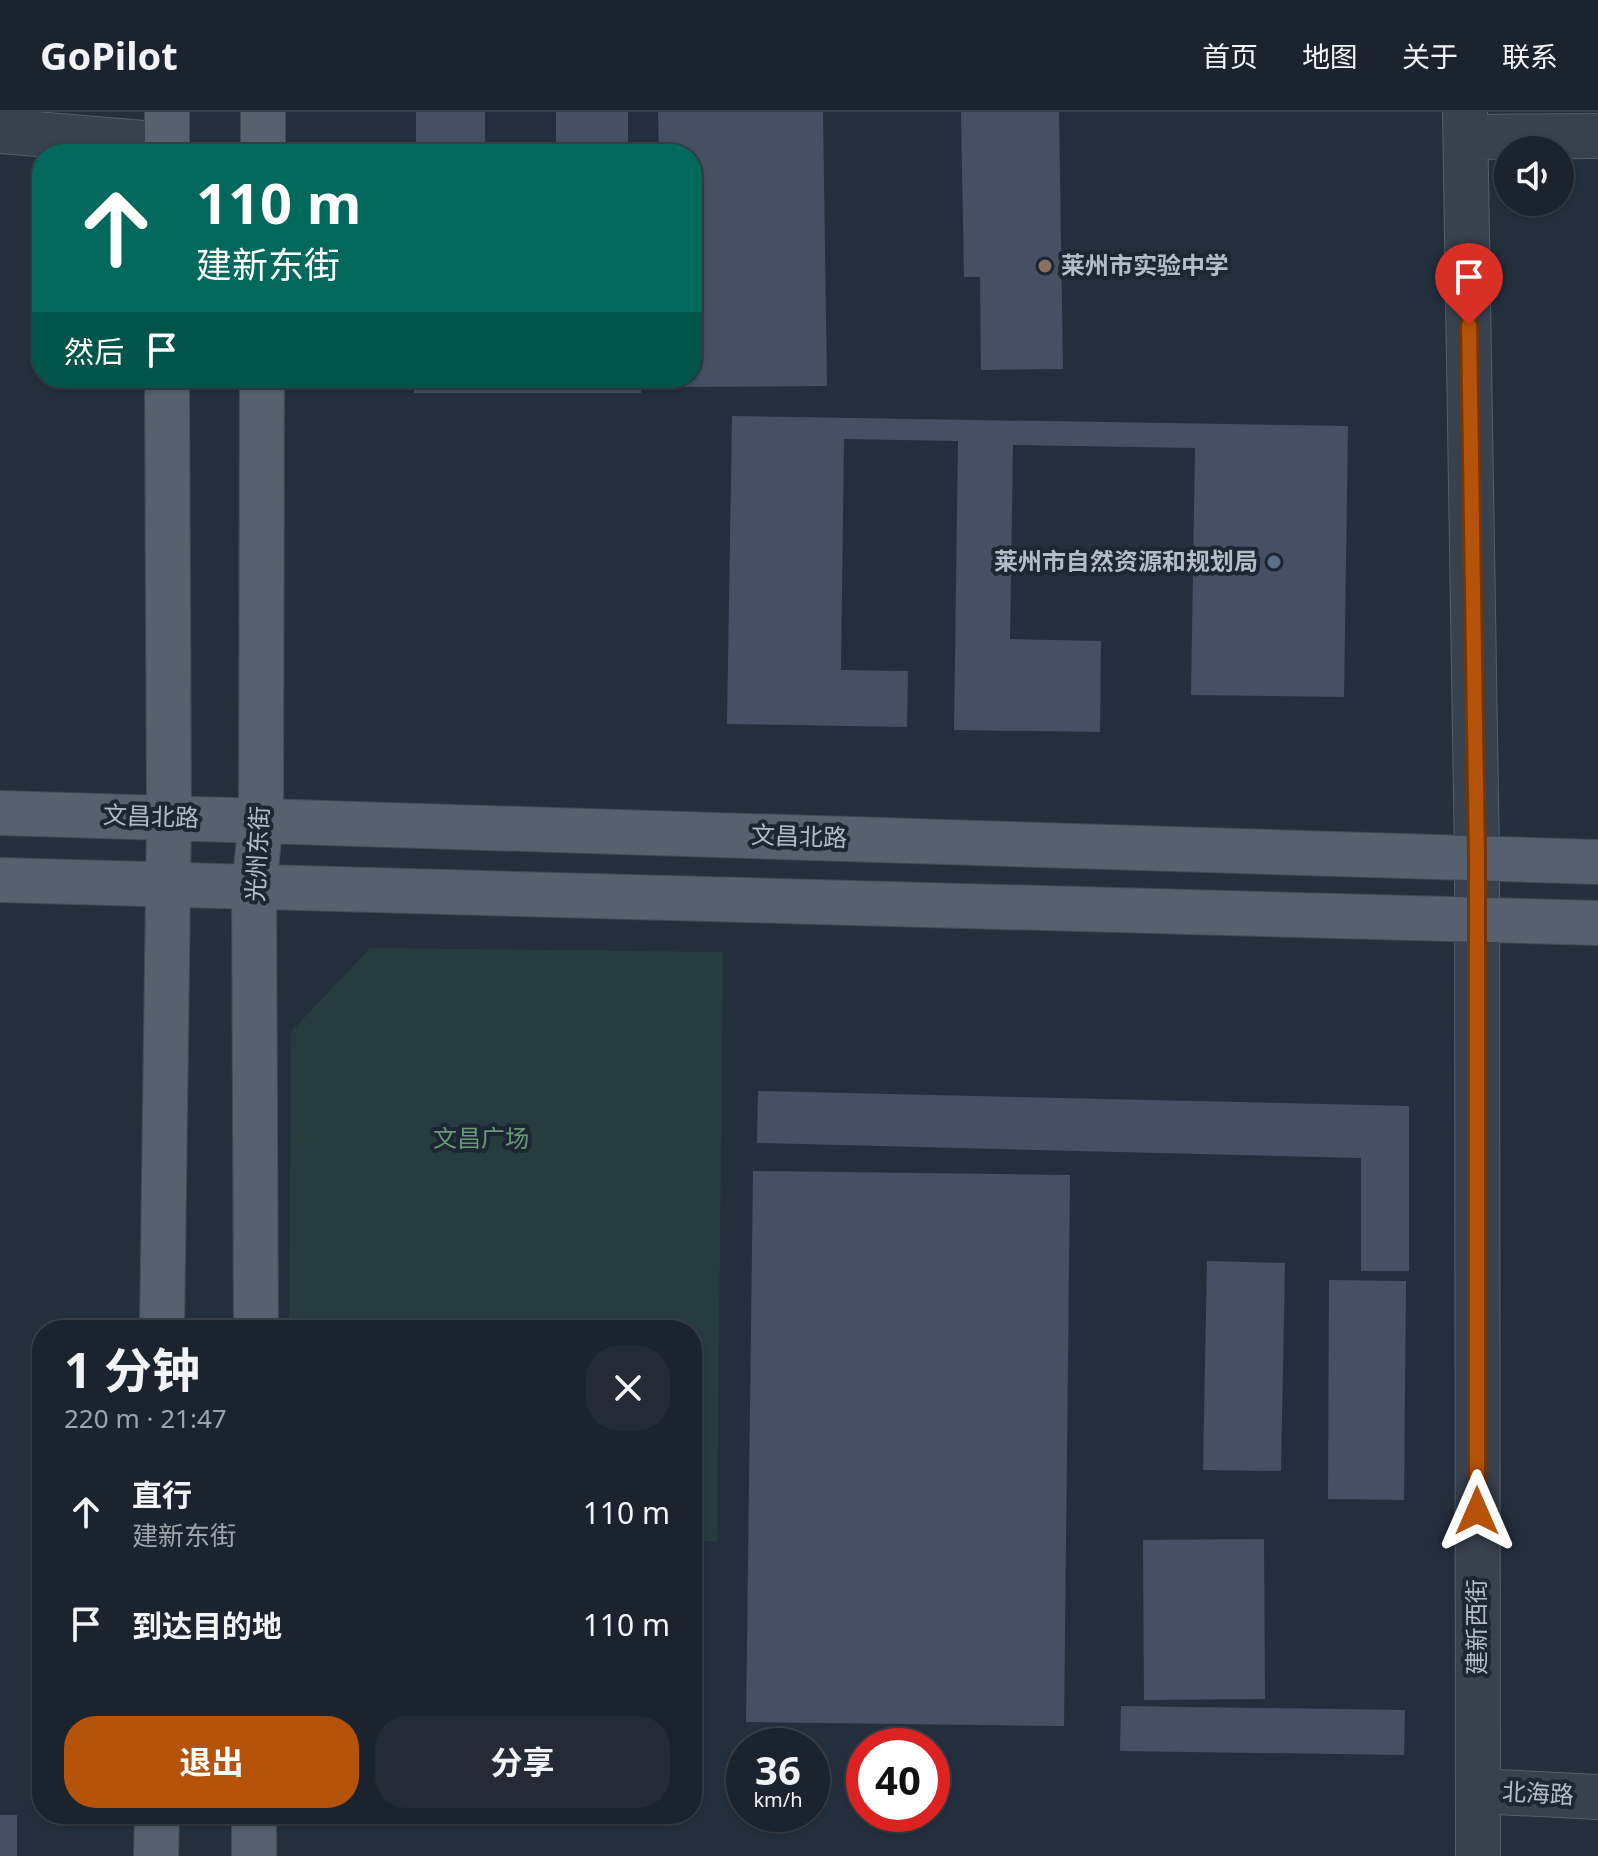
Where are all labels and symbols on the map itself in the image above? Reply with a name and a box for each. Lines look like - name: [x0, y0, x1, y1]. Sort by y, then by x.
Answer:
- pin: [1435, 243, 1503, 325]
- place label: 莱州市实验中学: [1061, 248, 1229, 281]
- marker: 莱州市实验中学: [1036, 257, 1054, 275]
- place label: 莱州市自然资源和规划局: [994, 544, 1258, 577]
- marker: 莱州市自然资源和规划局: [1265, 553, 1283, 571]
- street label: 文昌北路: [103, 797, 200, 834]
- street label: 光州东街: [238, 805, 275, 903]
- street label: 文昌北路: [751, 817, 848, 854]
- park label: 文昌广场: [433, 1121, 529, 1154]
- position arrow: [1435, 1469, 1519, 1553]
- street label: 建新西街: [1459, 1579, 1492, 1675]
- speed limit sign: 40: [846, 1728, 950, 1832]
- street label: 北海路: [1501, 1774, 1575, 1811]

